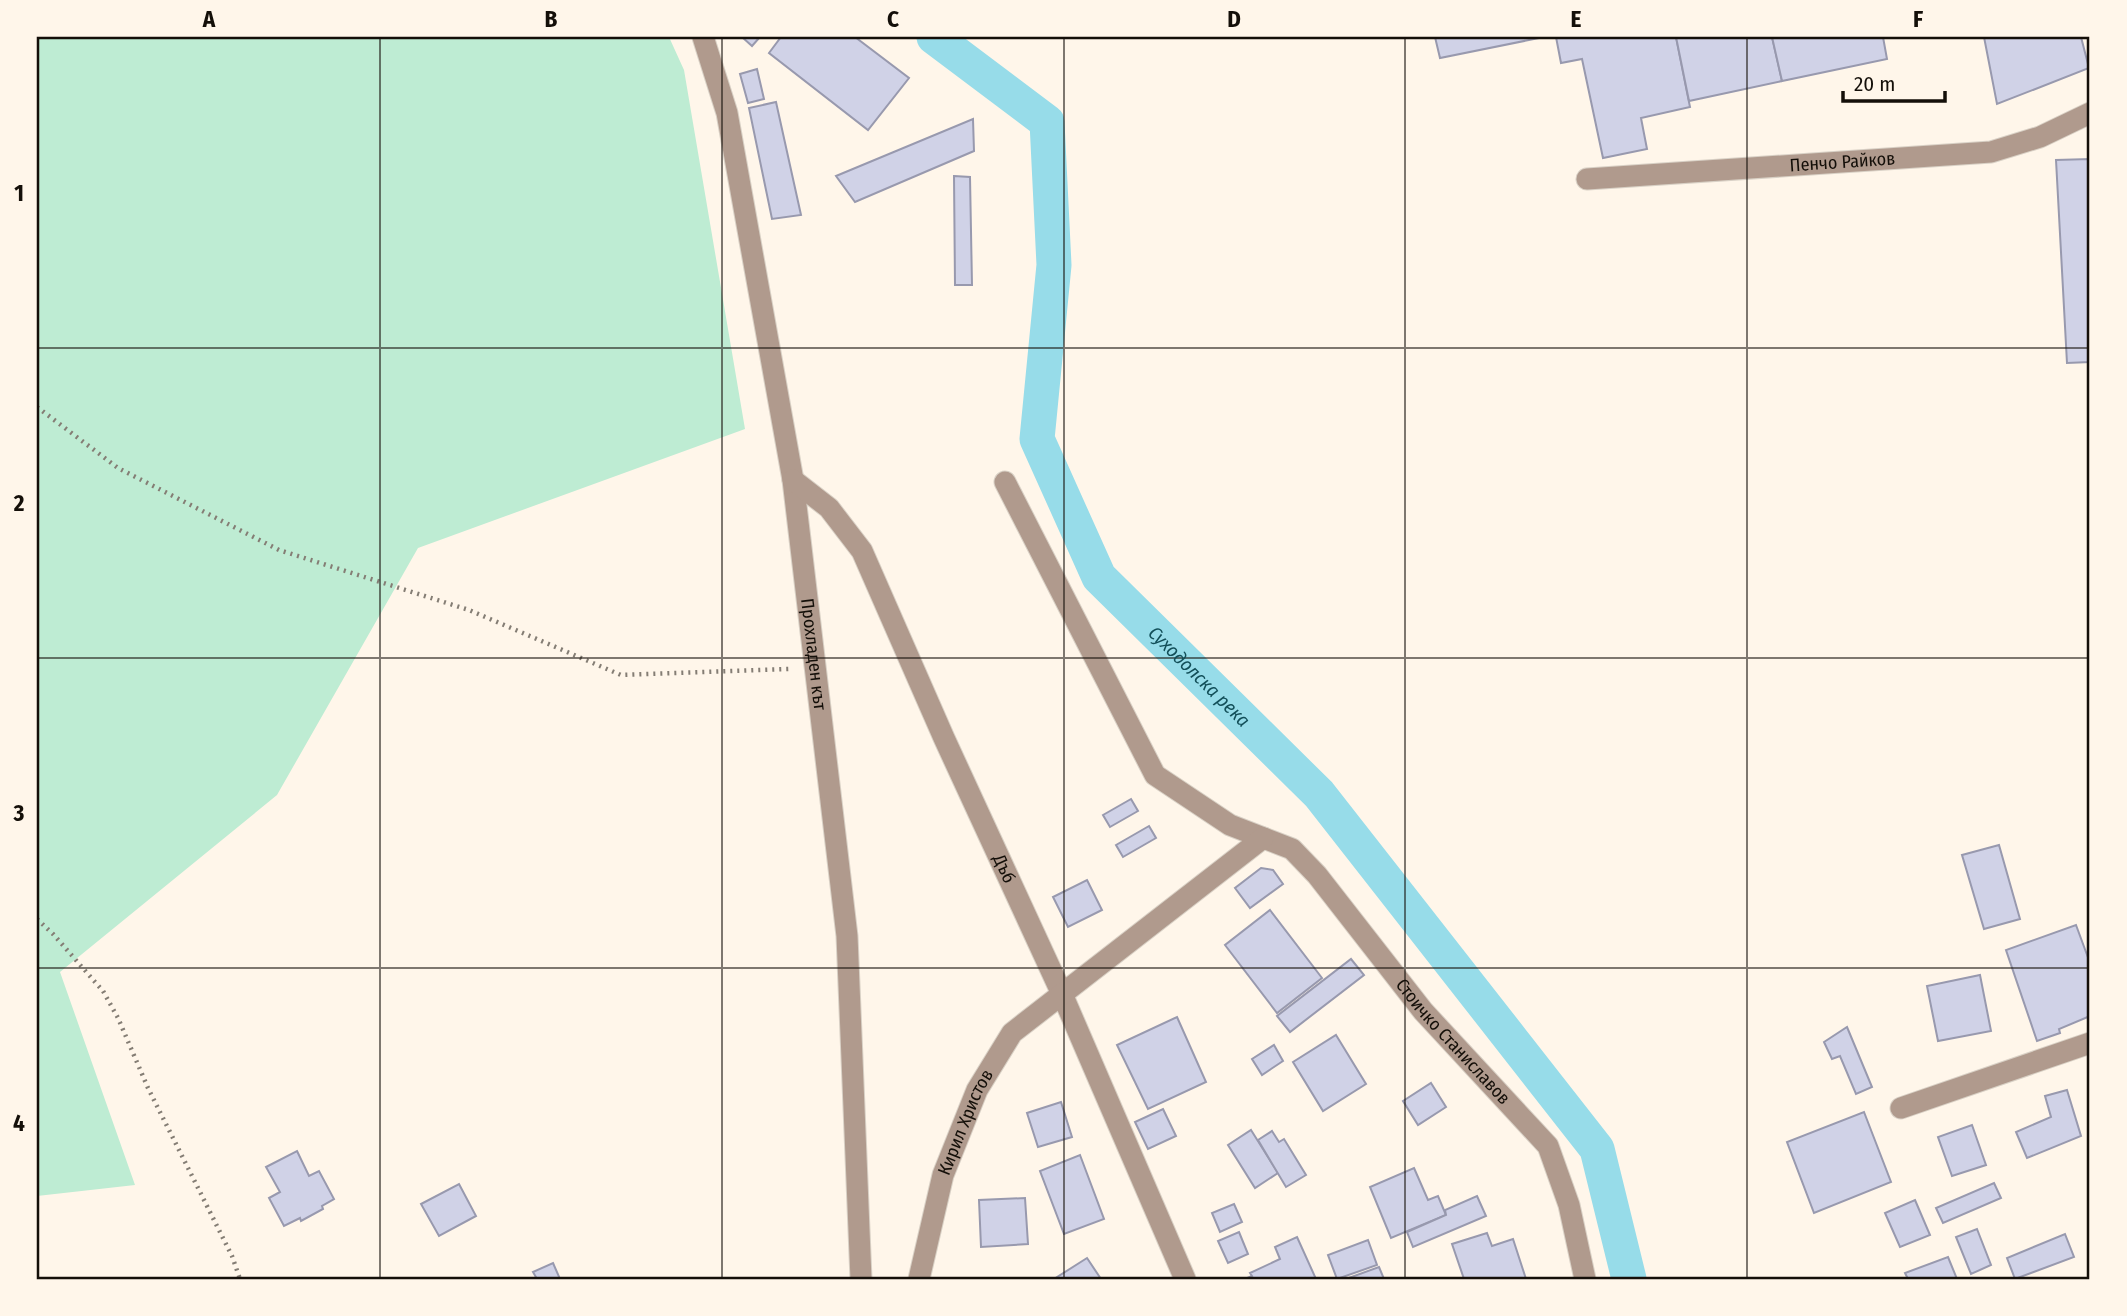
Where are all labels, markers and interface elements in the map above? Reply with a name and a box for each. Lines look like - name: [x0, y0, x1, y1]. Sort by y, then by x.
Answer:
- text: A: [202, 5, 216, 33]
- text: B: [545, 5, 558, 33]
- text: C: [887, 5, 899, 33]
- text: D: [1227, 5, 1241, 33]
- text: E: [1571, 5, 1582, 33]
- text: F: [1913, 5, 1923, 33]
- scale bar: [1843, 60, 1945, 104]
- text: 20 m: [1854, 71, 1895, 97]
- street label: Пенчо Райков: [1789, 147, 1896, 176]
- text: 1: [14, 179, 24, 207]
- text: 2: [13, 489, 25, 517]
- street label: Прохладен кът: [796, 597, 831, 712]
- water label: Суходолска река: [1144, 621, 1255, 732]
- text: 3: [13, 799, 25, 827]
- street label: Дъб: [988, 850, 1020, 887]
- street label: Стоичко Станиславов: [1391, 974, 1515, 1109]
- street label: Кирил Христов: [933, 1065, 998, 1178]
- text: 4: [13, 1109, 25, 1137]

